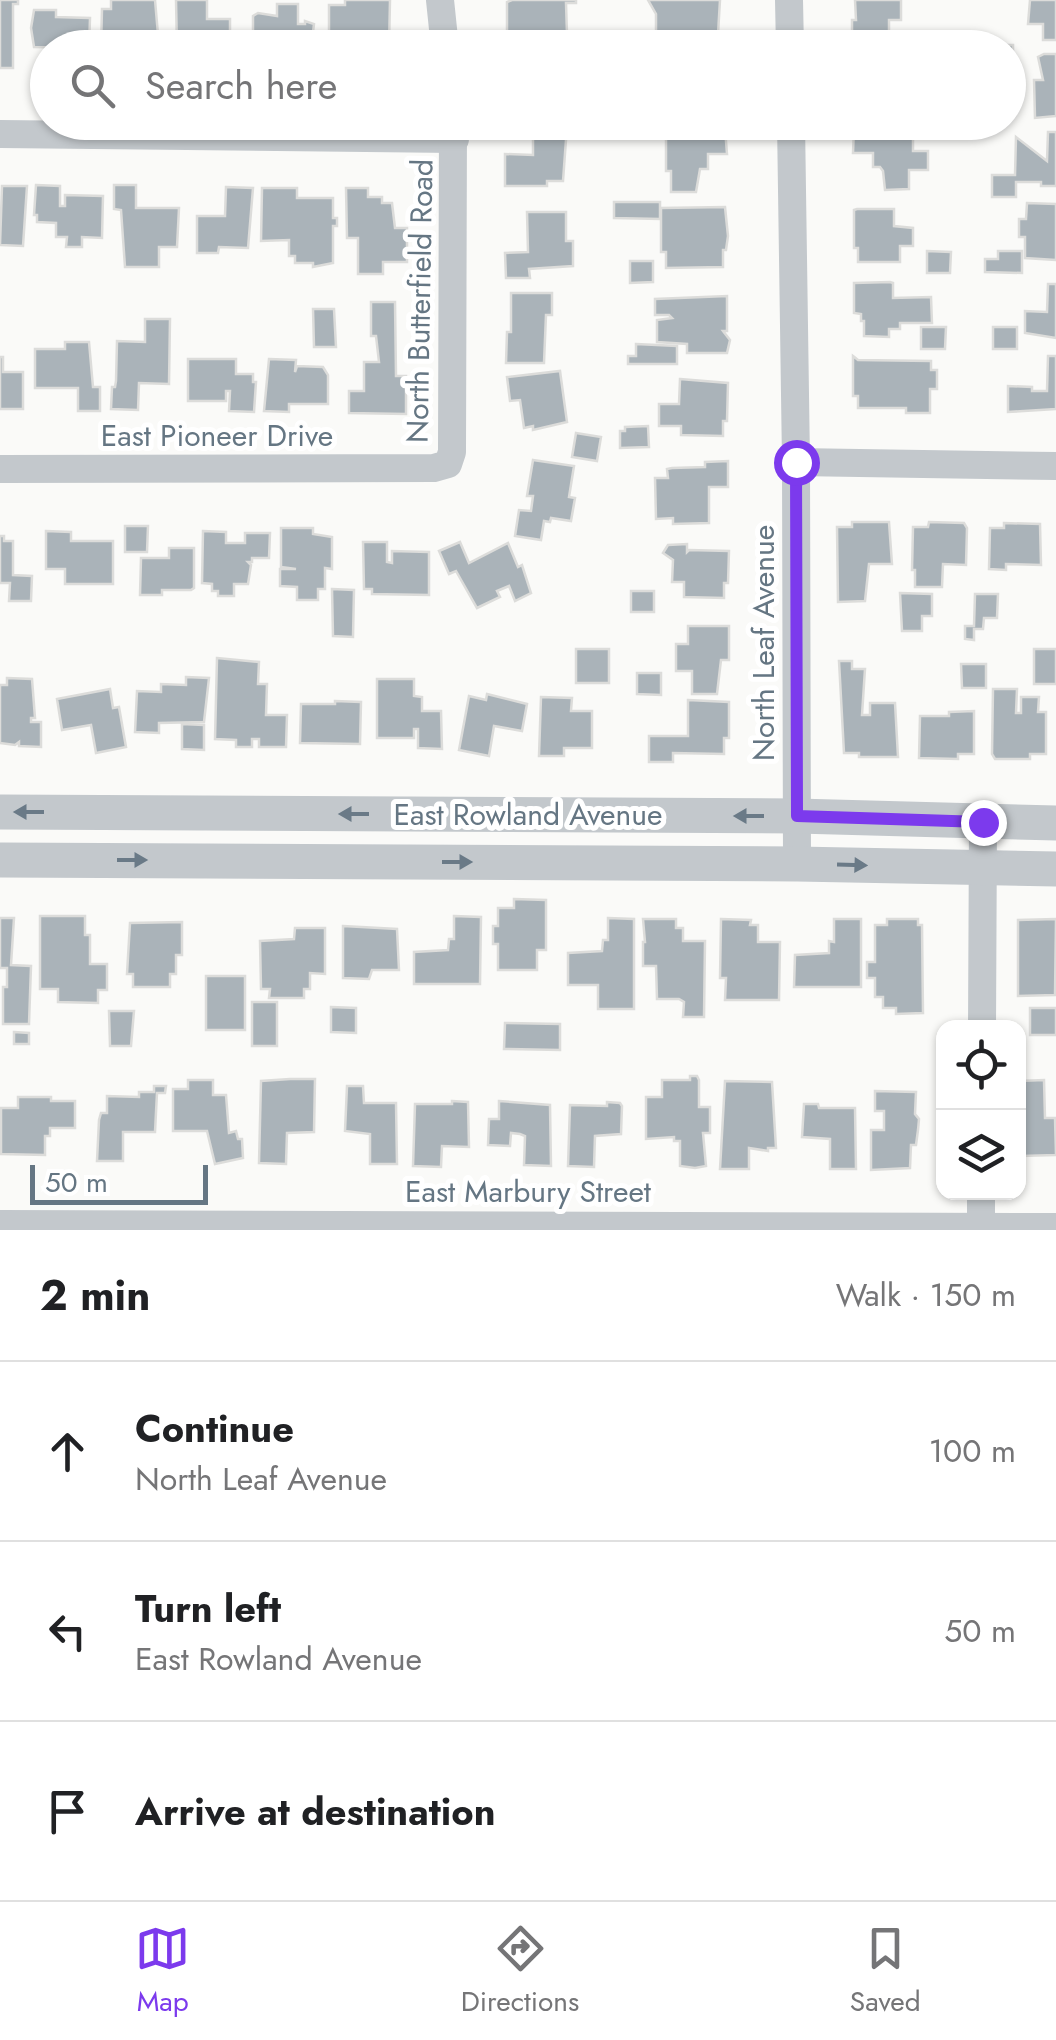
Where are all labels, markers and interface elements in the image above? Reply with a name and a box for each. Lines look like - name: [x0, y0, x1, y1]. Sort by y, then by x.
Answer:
- search box: [30, 30, 1026, 140]
- icon: search: [65, 58, 120, 113]
- text: Search here: [145, 58, 337, 113]
- street label: North Butterfield Road: [396, 159, 443, 443]
- street label: East Pioneer Drive: [101, 414, 333, 457]
- route start: [774, 440, 820, 486]
- street label: North Leaf Avenue: [742, 525, 785, 761]
- street label: East Rowland Avenue: [394, 793, 662, 836]
- route end: [961, 800, 1007, 846]
- one-way arrow: [12, 804, 44, 820]
- one-way arrow: [337, 806, 369, 822]
- one-way arrow: [732, 808, 764, 824]
- one-way arrow: [117, 852, 149, 868]
- one-way arrow: [442, 854, 474, 870]
- one-way arrow: [837, 858, 869, 874]
- map controls: [936, 1020, 1026, 1200]
- button: locate: [936, 1020, 1026, 1110]
- button: layers: [936, 1110, 1026, 1200]
- scale bar: [30, 1160, 208, 1204]
- text: 50 m: [45, 1162, 108, 1203]
- street label: East Marbury Street: [405, 1170, 652, 1213]
- text: 2 min: [40, 1265, 150, 1326]
- text: Walk · 150 m: [836, 1272, 1016, 1318]
- text: Continue: [135, 1401, 294, 1456]
- icon: ahead: [40, 1424, 95, 1479]
- text: 100 m: [929, 1428, 1016, 1474]
- text: North Leaf Avenue: [135, 1456, 387, 1502]
- text: Turn left: [135, 1581, 281, 1636]
- icon: left: [40, 1604, 95, 1659]
- text: 50 m: [944, 1608, 1016, 1654]
- text: East Rowland Avenue: [135, 1636, 422, 1682]
- icon: arrive: [40, 1784, 95, 1839]
- text: Arrive at destination: [135, 1784, 496, 1839]
- tab: Map: [135, 1921, 190, 2022]
- tab: Directions: [461, 1921, 579, 2022]
- tab: Saved: [850, 1921, 921, 2022]

